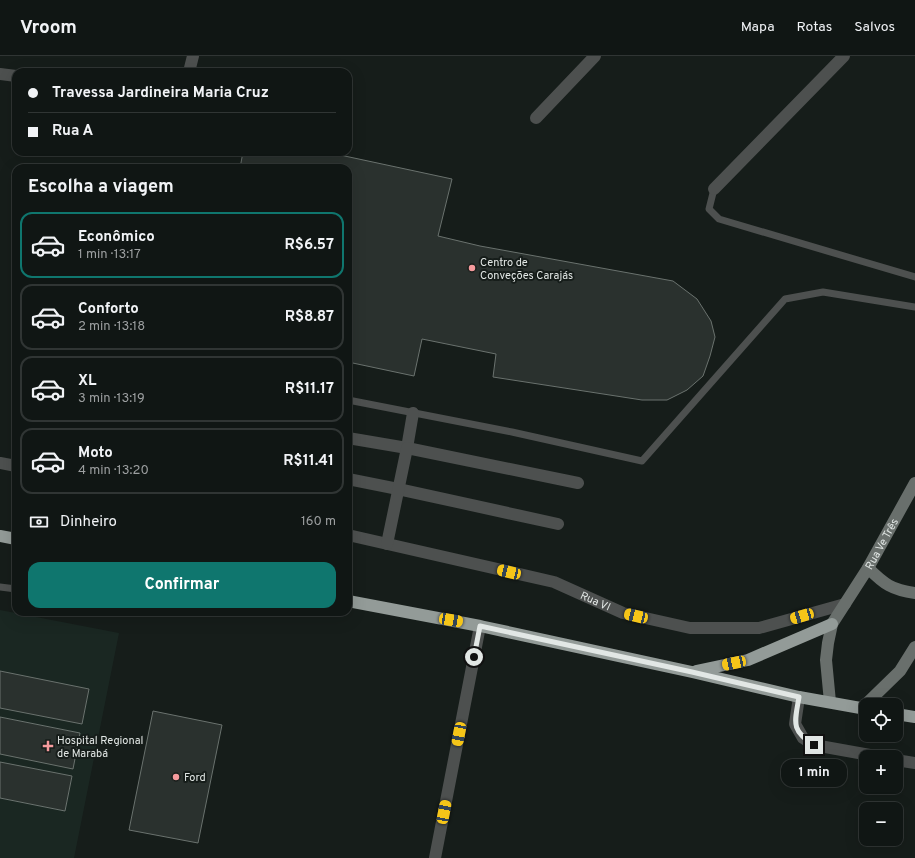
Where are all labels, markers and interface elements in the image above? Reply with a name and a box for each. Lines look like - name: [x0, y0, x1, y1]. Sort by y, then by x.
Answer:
- text: Vroom: [20, 16, 77, 40]
- text: Mapa: [741, 19, 775, 36]
- text: Rotas: [797, 19, 832, 36]
- text: Salvos: [854, 19, 895, 36]
- text: Travessa Jardineira Maria Cruz: [52, 84, 269, 103]
- text: Rua A: [52, 122, 93, 141]
- text: Escolha a viagem: [28, 176, 174, 199]
- icon: car: [30, 227, 66, 263]
- text: Econômico: [78, 228, 155, 247]
- text: R$6.57: [285, 236, 334, 255]
- text: 1 min · 13:17: [78, 247, 141, 263]
- place label: Centro de Conveções Carajás: [480, 256, 573, 283]
- marker: Centro de Conveções Carajás: [467, 263, 477, 273]
- icon: car: [30, 299, 66, 335]
- text: Conforto: [78, 300, 139, 319]
- text: R$8.87: [285, 308, 334, 327]
- text: 2 min · 13:18: [78, 319, 145, 335]
- icon: car: [30, 371, 66, 407]
- text: XL: [78, 372, 96, 391]
- text: R$11.17: [285, 380, 334, 399]
- text: 3 min · 13:19: [78, 391, 145, 407]
- icon: car: [30, 443, 66, 479]
- text: Moto: [78, 444, 113, 463]
- text: R$11.41: [283, 452, 334, 471]
- text: 4 min · 13:20: [78, 463, 149, 479]
- icon: cash: [28, 511, 50, 533]
- text: Dinheiro: [60, 513, 117, 532]
- text: 160 m: [301, 514, 336, 530]
- street label: Rua Ve Três: [862, 516, 902, 572]
- button: Confirmar: [28, 562, 336, 608]
- car: [496, 563, 522, 581]
- street label: Rua VI: [578, 589, 613, 615]
- car: [623, 607, 649, 625]
- car: [789, 607, 815, 625]
- car: [438, 612, 464, 628]
- route start: [465, 648, 483, 666]
- car: [721, 655, 747, 671]
- map controls: [859, 698, 903, 846]
- button: locate: [859, 698, 903, 742]
- car: [451, 721, 467, 747]
- place label: Hospital Regional de Marabá: [57, 734, 143, 761]
- route end: [805, 736, 823, 754]
- marker: Hospital Regional de Marabá: [42, 740, 54, 752]
- button: +: [859, 750, 903, 794]
- callout: 1 min: [781, 759, 847, 787]
- text: 1 min: [798, 765, 830, 781]
- place label: Ford: [184, 771, 206, 785]
- marker: Ford: [171, 772, 181, 782]
- car: [436, 799, 452, 825]
- button: −: [859, 802, 903, 846]

